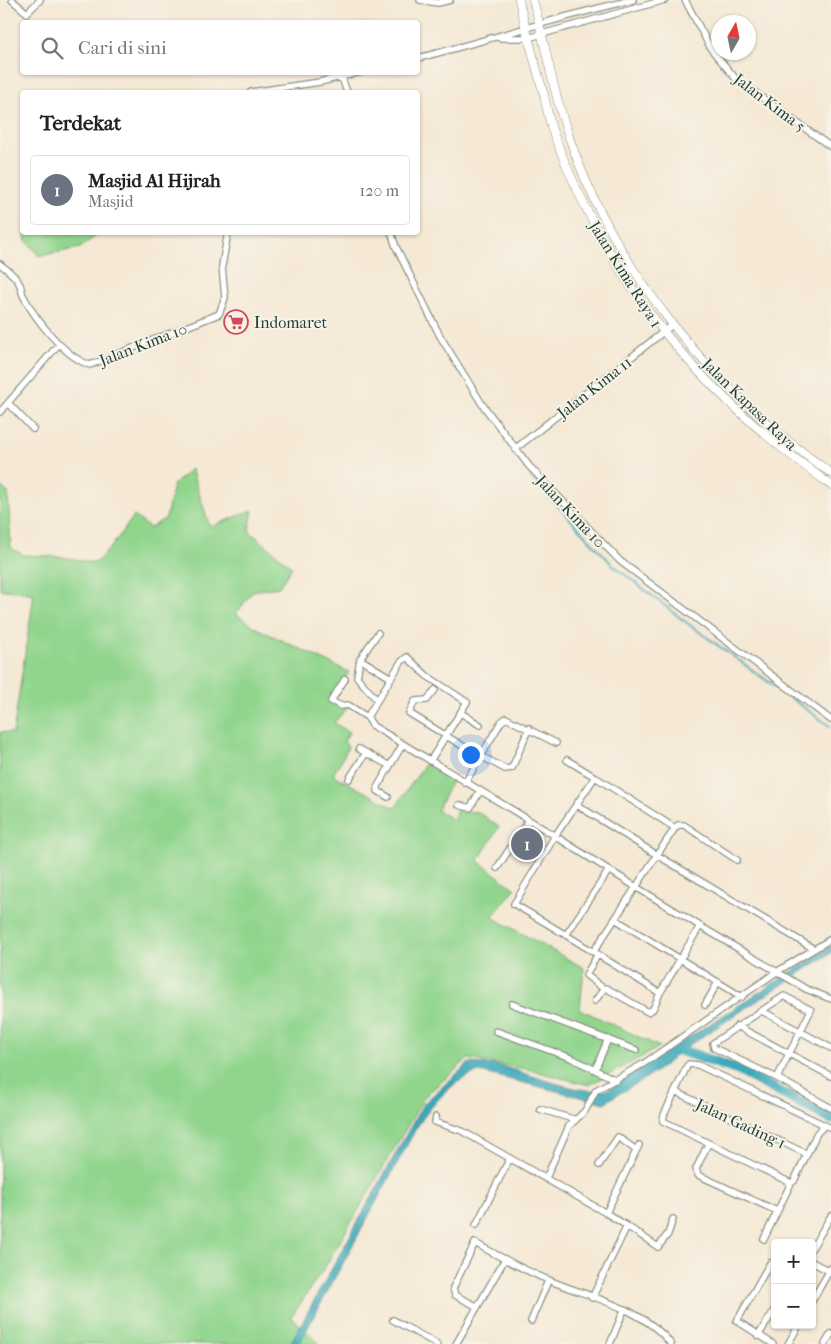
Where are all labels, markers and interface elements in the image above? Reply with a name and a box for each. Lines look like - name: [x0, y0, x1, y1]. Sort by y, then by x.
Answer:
- north arrow: [711, 15, 756, 60]
- search box: [20, 20, 420, 75]
- icon: search: [38, 34, 66, 62]
- text: Cari di sini: [78, 37, 167, 59]
- street label: Jalan Kima 5: [728, 68, 809, 136]
- text: Terdekat: [40, 111, 121, 135]
- text: Masjid Al Hijrah: [88, 170, 221, 192]
- text: 1: [54, 181, 60, 200]
- text: 120 m: [360, 181, 399, 200]
- text: Masjid: [88, 192, 133, 211]
- street label: Jalan Kima Raya 1: [584, 216, 666, 331]
- supermarket icon: Indomaret: [223, 309, 249, 335]
- place label: Indomaret: [254, 313, 328, 332]
- street label: Jalan Kima 10: [95, 319, 190, 371]
- street label: Jalan Kima 11: [552, 352, 635, 424]
- street label: Jalan Kapasa Raya: [697, 353, 801, 455]
- street label: Jalan Kima 10: [531, 470, 609, 552]
- your location: [458, 742, 484, 768]
- pin: 1: [511, 825, 543, 863]
- street label: Jalan Gading 1: [691, 1094, 789, 1153]
- map controls: [771, 1239, 816, 1329]
- button: +: [771, 1239, 816, 1284]
- button: −: [771, 1284, 816, 1329]

